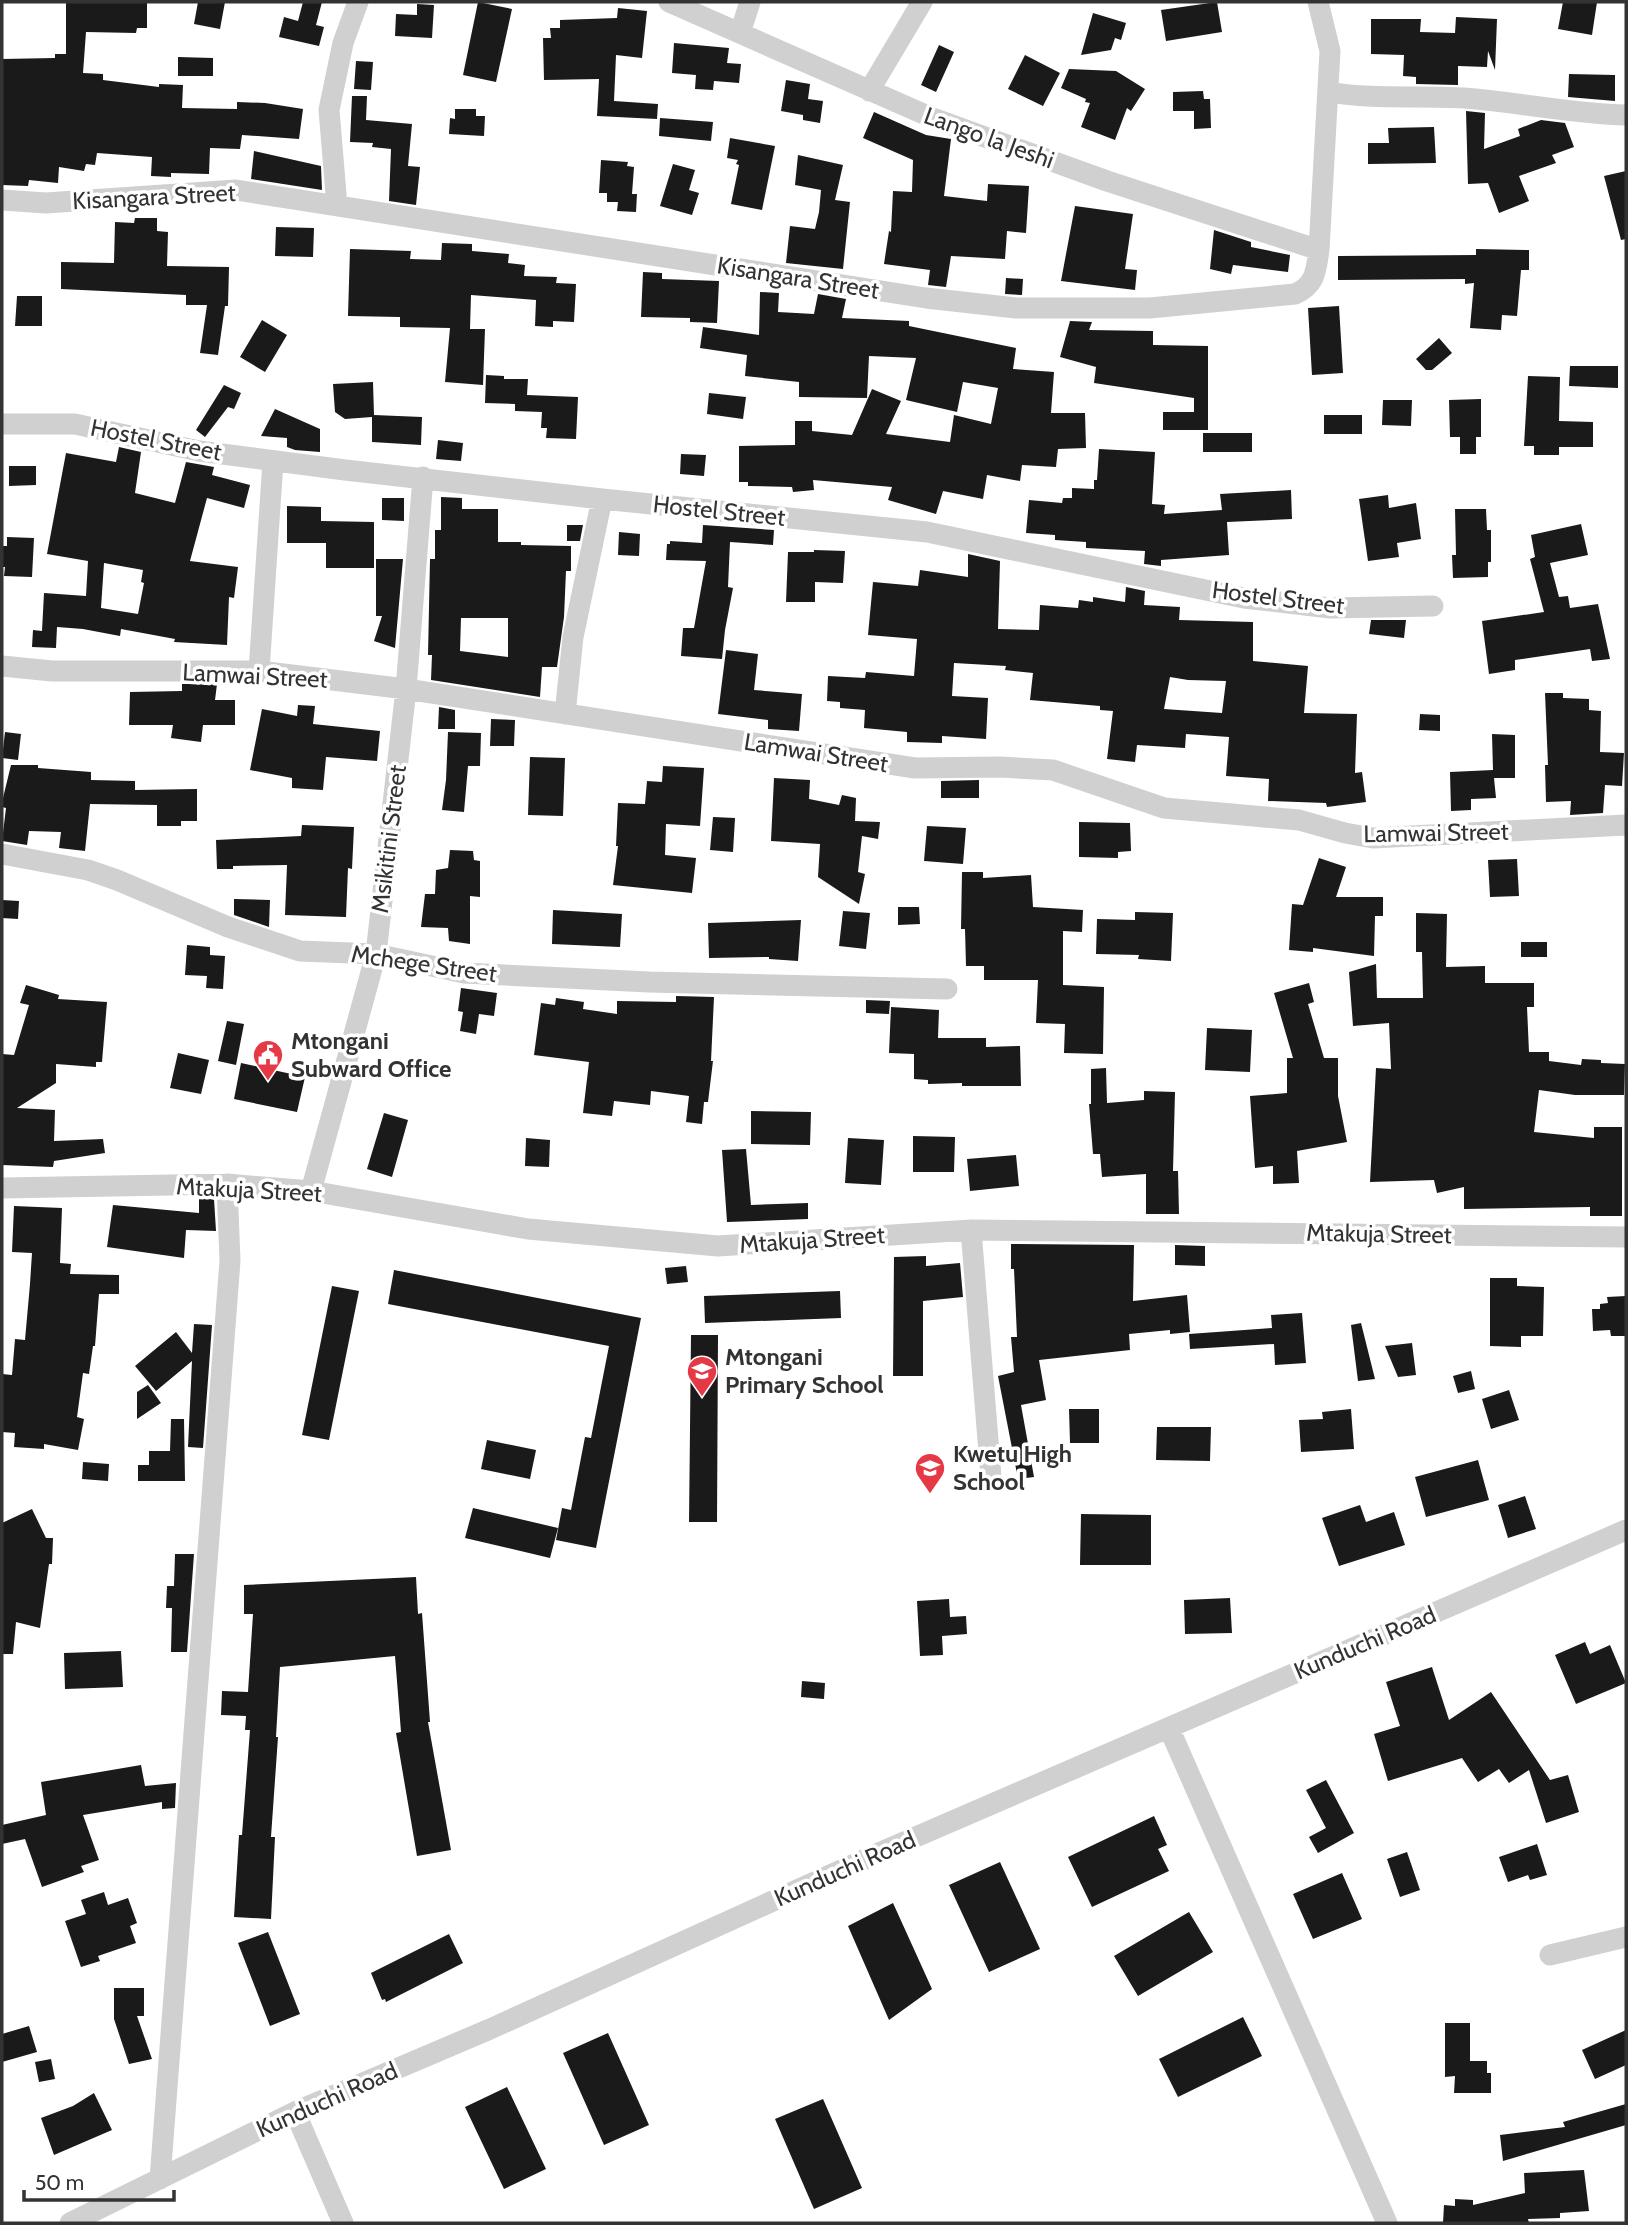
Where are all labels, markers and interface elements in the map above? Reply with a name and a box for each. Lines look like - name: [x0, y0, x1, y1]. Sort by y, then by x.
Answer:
- street label: Lango la Jeshi: [920, 101, 1058, 174]
- street label: Kisangara Street: [72, 178, 236, 215]
- street label: Kisangara Street: [715, 250, 881, 305]
- street label: Hostel Street: [88, 413, 224, 466]
- street label: Hostel Street: [652, 489, 787, 532]
- street label: Hostel Street: [1210, 575, 1346, 620]
- street label: Lamwai Street: [182, 657, 328, 694]
- street label: Lamwai Street: [742, 727, 890, 778]
- street label: Msikitini Street: [365, 763, 412, 915]
- street label: Lamwai Street: [1363, 817, 1509, 848]
- street label: Mchege Street: [349, 939, 499, 988]
- place label: Mtongani Subward Office: [291, 1026, 451, 1083]
- public building icon: Mtongani Subward Office: [251, 1038, 285, 1082]
- street label: Mtakuja Street: [176, 1171, 323, 1208]
- street label: Mtakuja Street: [1306, 1218, 1452, 1249]
- street label: Mtakuja Street: [738, 1220, 886, 1259]
- place label: Mtongani Primary School: [725, 1342, 884, 1399]
- school or university icon: Mtongani Primary School: [685, 1354, 719, 1398]
- place label: Kwetu High School: [953, 1439, 1072, 1496]
- school or university icon: Kwetu High School: [913, 1451, 947, 1495]
- street label: Kunduchi Road: [1289, 1600, 1440, 1685]
- street label: Kunduchi Road: [770, 1825, 920, 1913]
- street label: Kunduchi Road: [252, 2056, 402, 2144]
- scale bar: [24, 2158, 175, 2202]
- text: 50 m: [35, 2170, 84, 2195]

